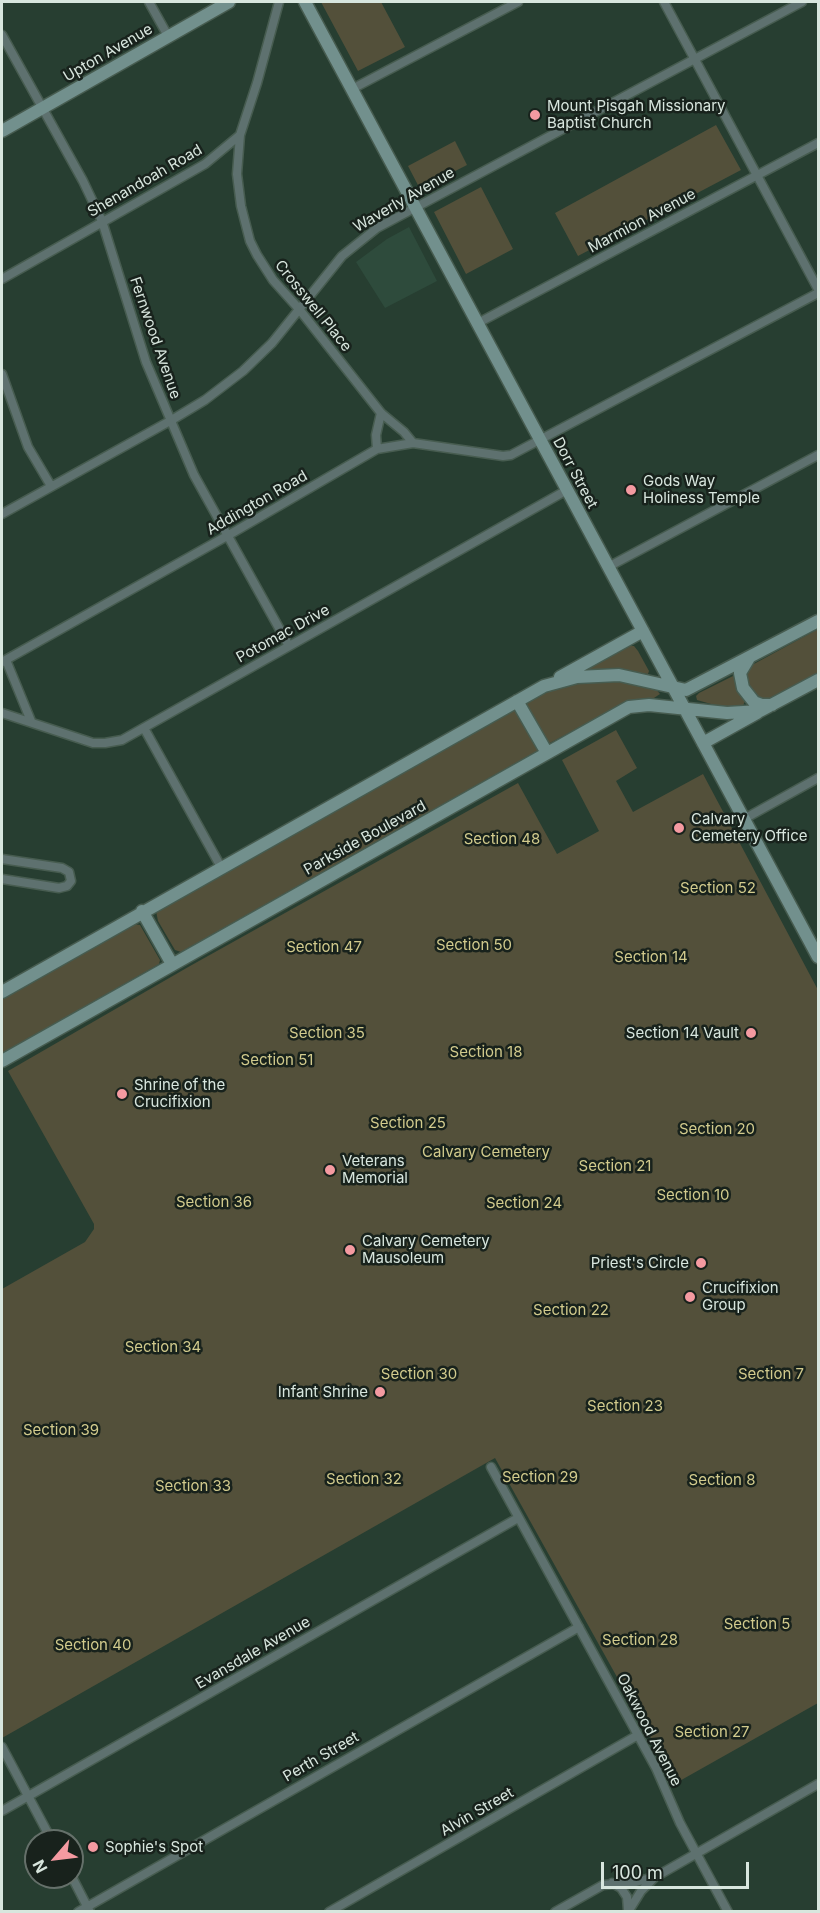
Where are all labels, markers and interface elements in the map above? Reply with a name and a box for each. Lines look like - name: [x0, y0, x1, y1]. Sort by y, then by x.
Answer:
- street label: Upton Avenue: [60, 20, 156, 86]
- place label: Mount Pisgah Missionary Baptist Church: [547, 97, 725, 132]
- marker: Mount Pisgah Missionary Baptist Church: [528, 108, 542, 122]
- street label: Shenandoah Road: [84, 141, 206, 221]
- street label: Waverly Avenue: [350, 164, 458, 236]
- street label: Marmion Avenue: [585, 185, 699, 257]
- street label: Crosswell Place: [271, 257, 355, 355]
- street label: Fernwood Avenue: [126, 275, 184, 401]
- street label: Dorr Street: [549, 434, 601, 512]
- street label: Addington Road: [203, 467, 311, 539]
- place label: Gods Way Holiness Temple: [643, 472, 760, 507]
- marker: Gods Way Holiness Temple: [624, 483, 638, 497]
- street label: Potomac Drive: [233, 601, 333, 667]
- street label: Parkside Boulevard: [301, 797, 429, 879]
- place label: Calvary Cemetery Office: [691, 810, 808, 845]
- marker: Calvary Cemetery Office: [672, 821, 686, 835]
- park label: Section 48: [464, 830, 540, 848]
- park label: Section 52: [680, 879, 756, 897]
- park label: Section 50: [436, 936, 512, 954]
- park label: Section 47: [286, 938, 362, 956]
- park label: Section 14: [614, 948, 688, 966]
- park label: Section 35: [289, 1024, 365, 1042]
- place label: Section 14 Vault: [626, 1024, 739, 1042]
- marker: Section 14 Vault: [744, 1026, 758, 1040]
- park label: Section 18: [450, 1043, 522, 1061]
- park label: Section 51: [241, 1051, 313, 1069]
- place label: Shrine of the Crucifixion: [134, 1076, 225, 1111]
- marker: Shrine of the Crucifixion: [115, 1087, 129, 1101]
- park label: Section 25: [370, 1114, 446, 1132]
- park label: Section 20: [679, 1120, 755, 1138]
- park label: Calvary Cemetery: [422, 1143, 550, 1161]
- place label: Veterans Memorial: [342, 1152, 408, 1187]
- park label: Section 21: [579, 1157, 651, 1175]
- marker: Veterans Memorial: [323, 1163, 337, 1177]
- park label: Section 10: [656, 1186, 730, 1204]
- park label: Section 36: [176, 1193, 252, 1211]
- park label: Section 24: [486, 1194, 562, 1212]
- place label: Calvary Cemetery Mausoleum: [362, 1232, 490, 1267]
- marker: Calvary Cemetery Mausoleum: [343, 1243, 357, 1257]
- place label: Priest's Circle: [591, 1254, 689, 1272]
- marker: Priest's Circle: [694, 1256, 708, 1270]
- place label: Crucifixion Group: [702, 1279, 779, 1314]
- marker: Crucifixion Group: [683, 1290, 697, 1304]
- park label: Section 22: [533, 1301, 609, 1319]
- park label: Section 34: [125, 1338, 201, 1356]
- park label: Section 30: [381, 1365, 457, 1383]
- park label: Section 7: [738, 1365, 804, 1383]
- place label: Infant Shrine: [278, 1383, 368, 1401]
- marker: Infant Shrine: [373, 1385, 387, 1399]
- park label: Section 23: [587, 1397, 663, 1415]
- park label: Section 39: [23, 1421, 99, 1439]
- park label: Section 29: [502, 1468, 578, 1486]
- park label: Section 32: [326, 1470, 402, 1488]
- park label: Section 8: [689, 1471, 755, 1489]
- park label: Section 33: [155, 1477, 231, 1495]
- street label: Evansdale Avenue: [192, 1613, 314, 1693]
- park label: Section 5: [724, 1615, 790, 1633]
- park label: Section 28: [602, 1631, 678, 1649]
- park label: Section 40: [55, 1636, 131, 1654]
- street label: Oakwood Avenue: [613, 1671, 685, 1789]
- park label: Section 27: [674, 1723, 750, 1741]
- street label: Perth Street: [280, 1728, 362, 1786]
- street label: Alvin Street: [437, 1784, 517, 1840]
- north arrow: [24, 1829, 84, 1889]
- place label: Sophie's Spot: [105, 1838, 203, 1856]
- marker: Sophie's Spot: [86, 1840, 100, 1854]
- scale bar: [604, 1850, 752, 1888]
- text: N: [28, 1856, 52, 1877]
- text: 100 m: [612, 1862, 663, 1883]

